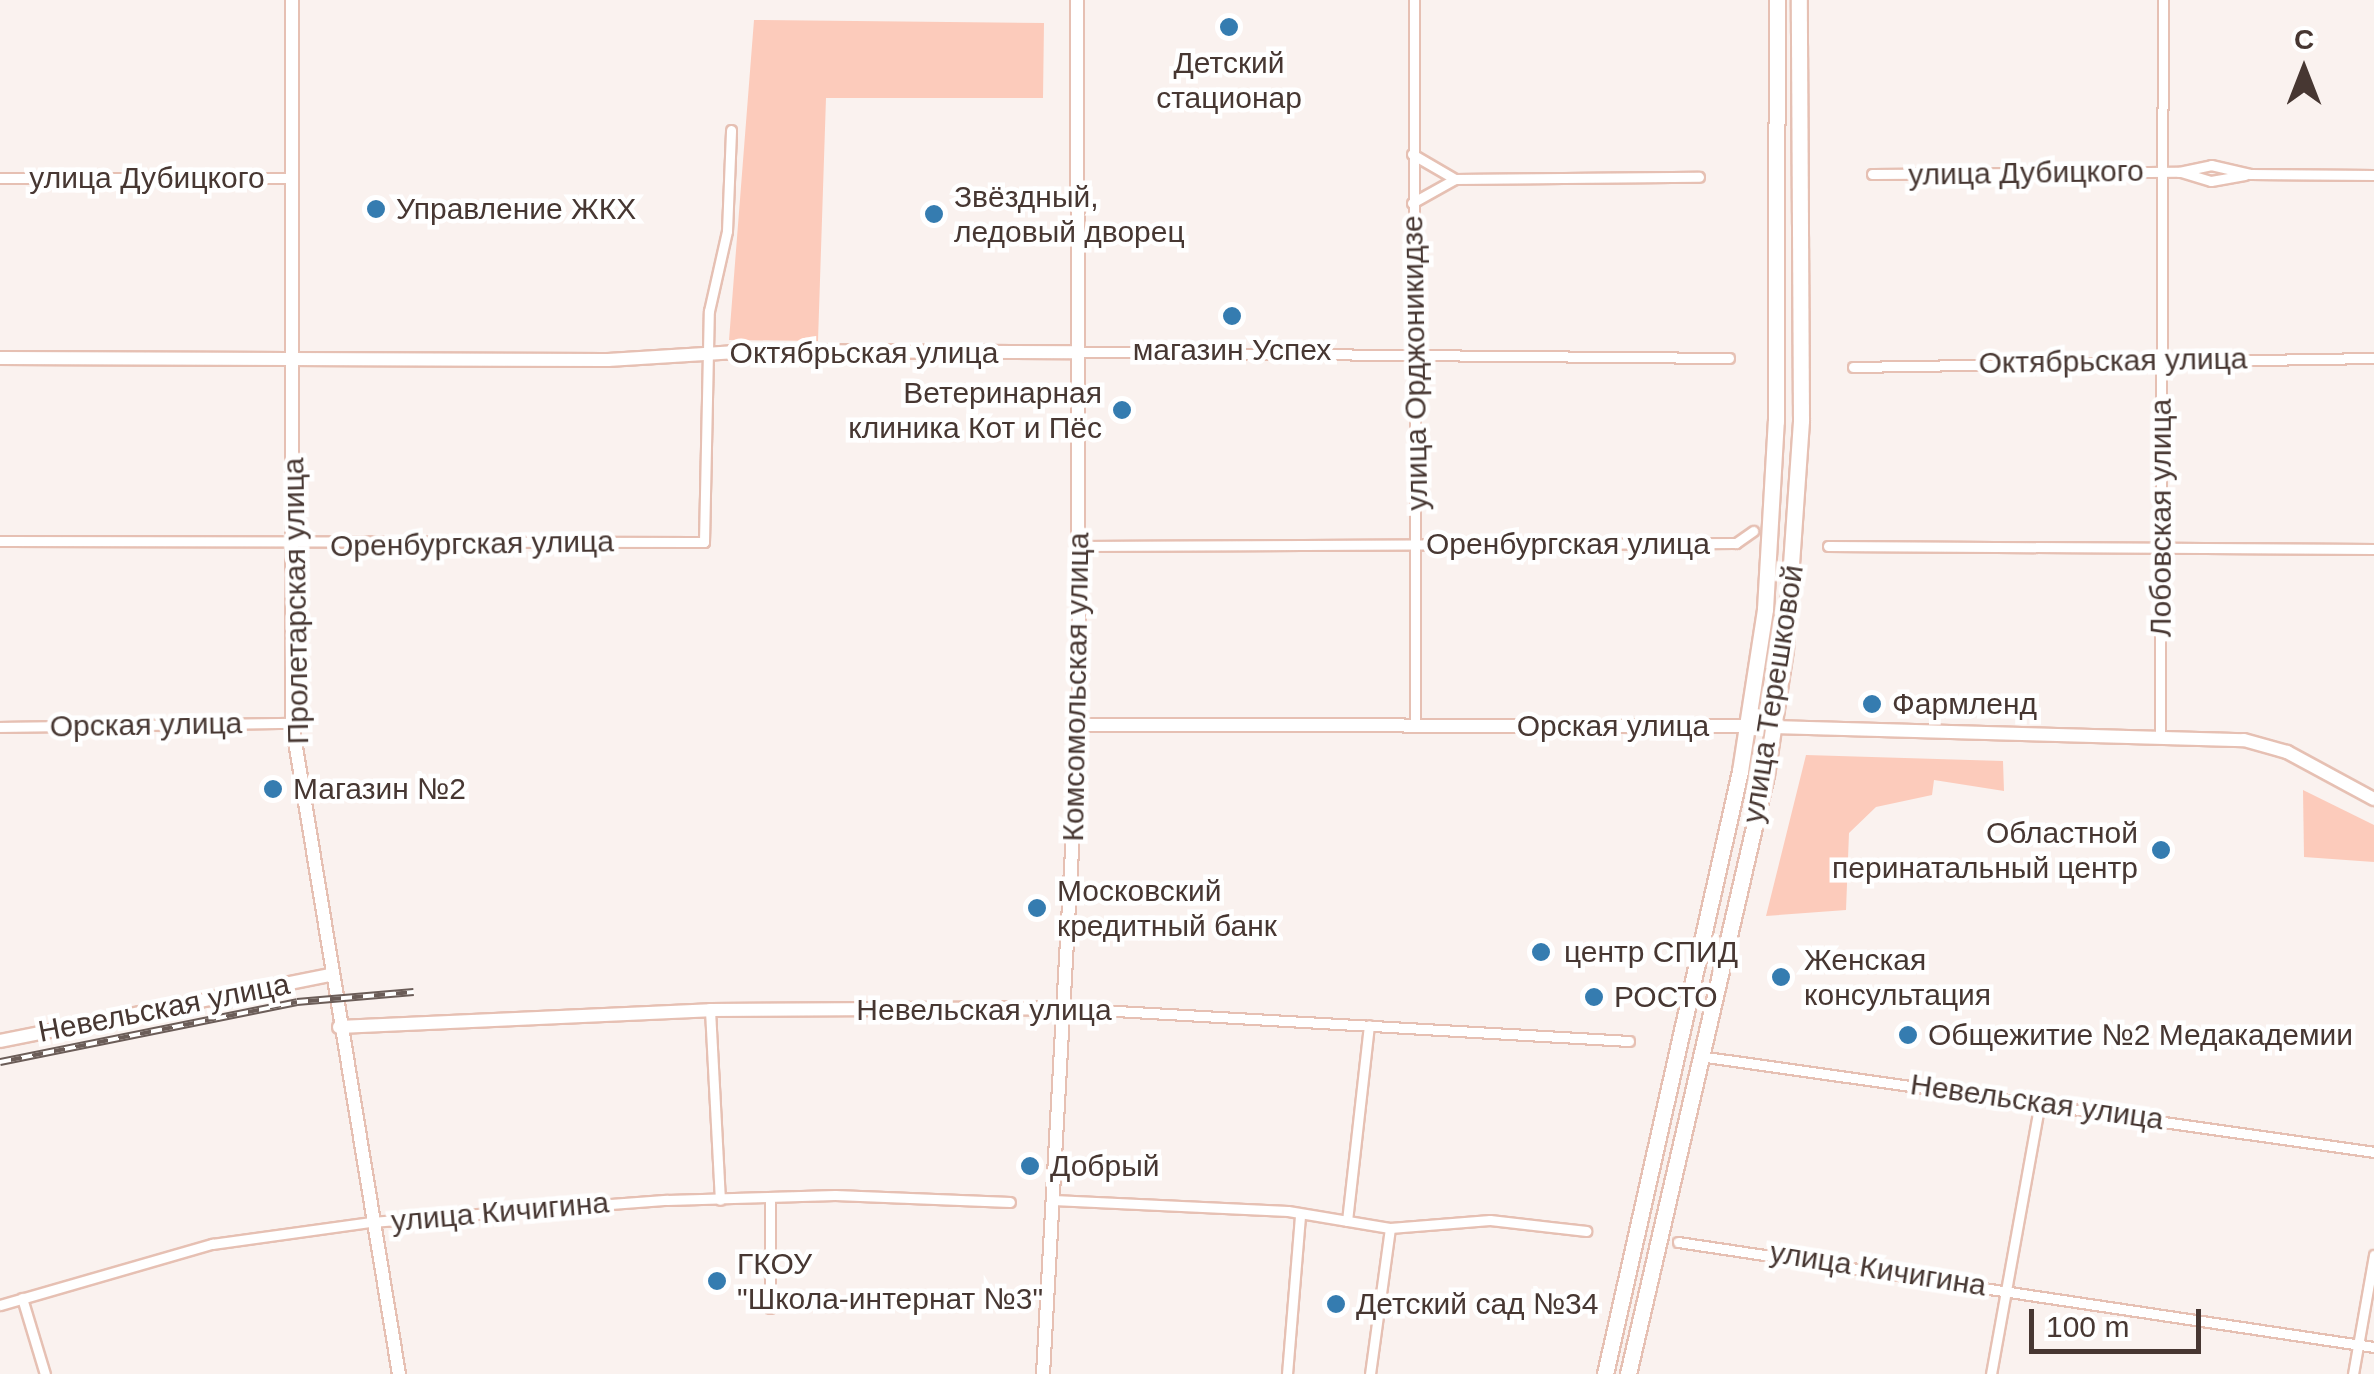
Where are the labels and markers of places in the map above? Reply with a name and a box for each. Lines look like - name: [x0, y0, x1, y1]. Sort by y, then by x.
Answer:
- marker: Детский стационар: [1216, 14, 1242, 40]
- place label: Детский стационар: [1156, 45, 1302, 116]
- place label: Звёздный, ледовый дворец: [954, 179, 1185, 250]
- place label: Управление ЖКХ: [396, 191, 636, 227]
- marker: Управление ЖКХ: [365, 198, 387, 220]
- marker: Звёздный, ледовый дворец: [923, 203, 945, 225]
- marker: магазин Успех: [1221, 305, 1243, 327]
- place label: магазин Успех: [1133, 332, 1331, 368]
- place label: Ветеринарная клиника Кот и Пёс: [848, 375, 1102, 446]
- marker: Ветеринарная клиника Кот и Пёс: [1111, 399, 1133, 421]
- place label: Фармленд: [1892, 686, 2037, 722]
- marker: Фармленд: [1861, 693, 1883, 715]
- place label: Магазин №2: [293, 771, 466, 807]
- marker: Магазин №2: [262, 778, 284, 800]
- place label: Областной перинатальный центр: [1832, 815, 2138, 886]
- marker: Областной перинатальный центр: [2148, 837, 2174, 863]
- place label: Московский кредитный банк: [1057, 873, 1277, 944]
- marker: Московский кредитный банк: [1026, 897, 1048, 919]
- place label: центр СПИД: [1564, 934, 1738, 970]
- marker: центр СПИД: [1528, 939, 1554, 965]
- place label: Женская консультация: [1804, 942, 1991, 1012]
- marker: Женская консультация: [1768, 964, 1794, 990]
- place label: РОСТО: [1614, 979, 1718, 1015]
- marker: РОСТО: [1583, 986, 1605, 1008]
- place label: Общежитие №2 Медакадемии: [1928, 1017, 2353, 1053]
- marker: Общежитие №2 Медакадемии: [1897, 1024, 1919, 1046]
- place label: Добрый: [1050, 1148, 1160, 1184]
- marker: Добрый: [1019, 1155, 1041, 1177]
- place label: ГКОУ "Школа-интернат №3": [737, 1246, 1043, 1316]
- marker: ГКОУ "Школа-интернат №3": [706, 1270, 728, 1292]
- place label: Детский сад №34: [1356, 1286, 1598, 1322]
- marker: Детский сад №34: [1325, 1293, 1347, 1315]

